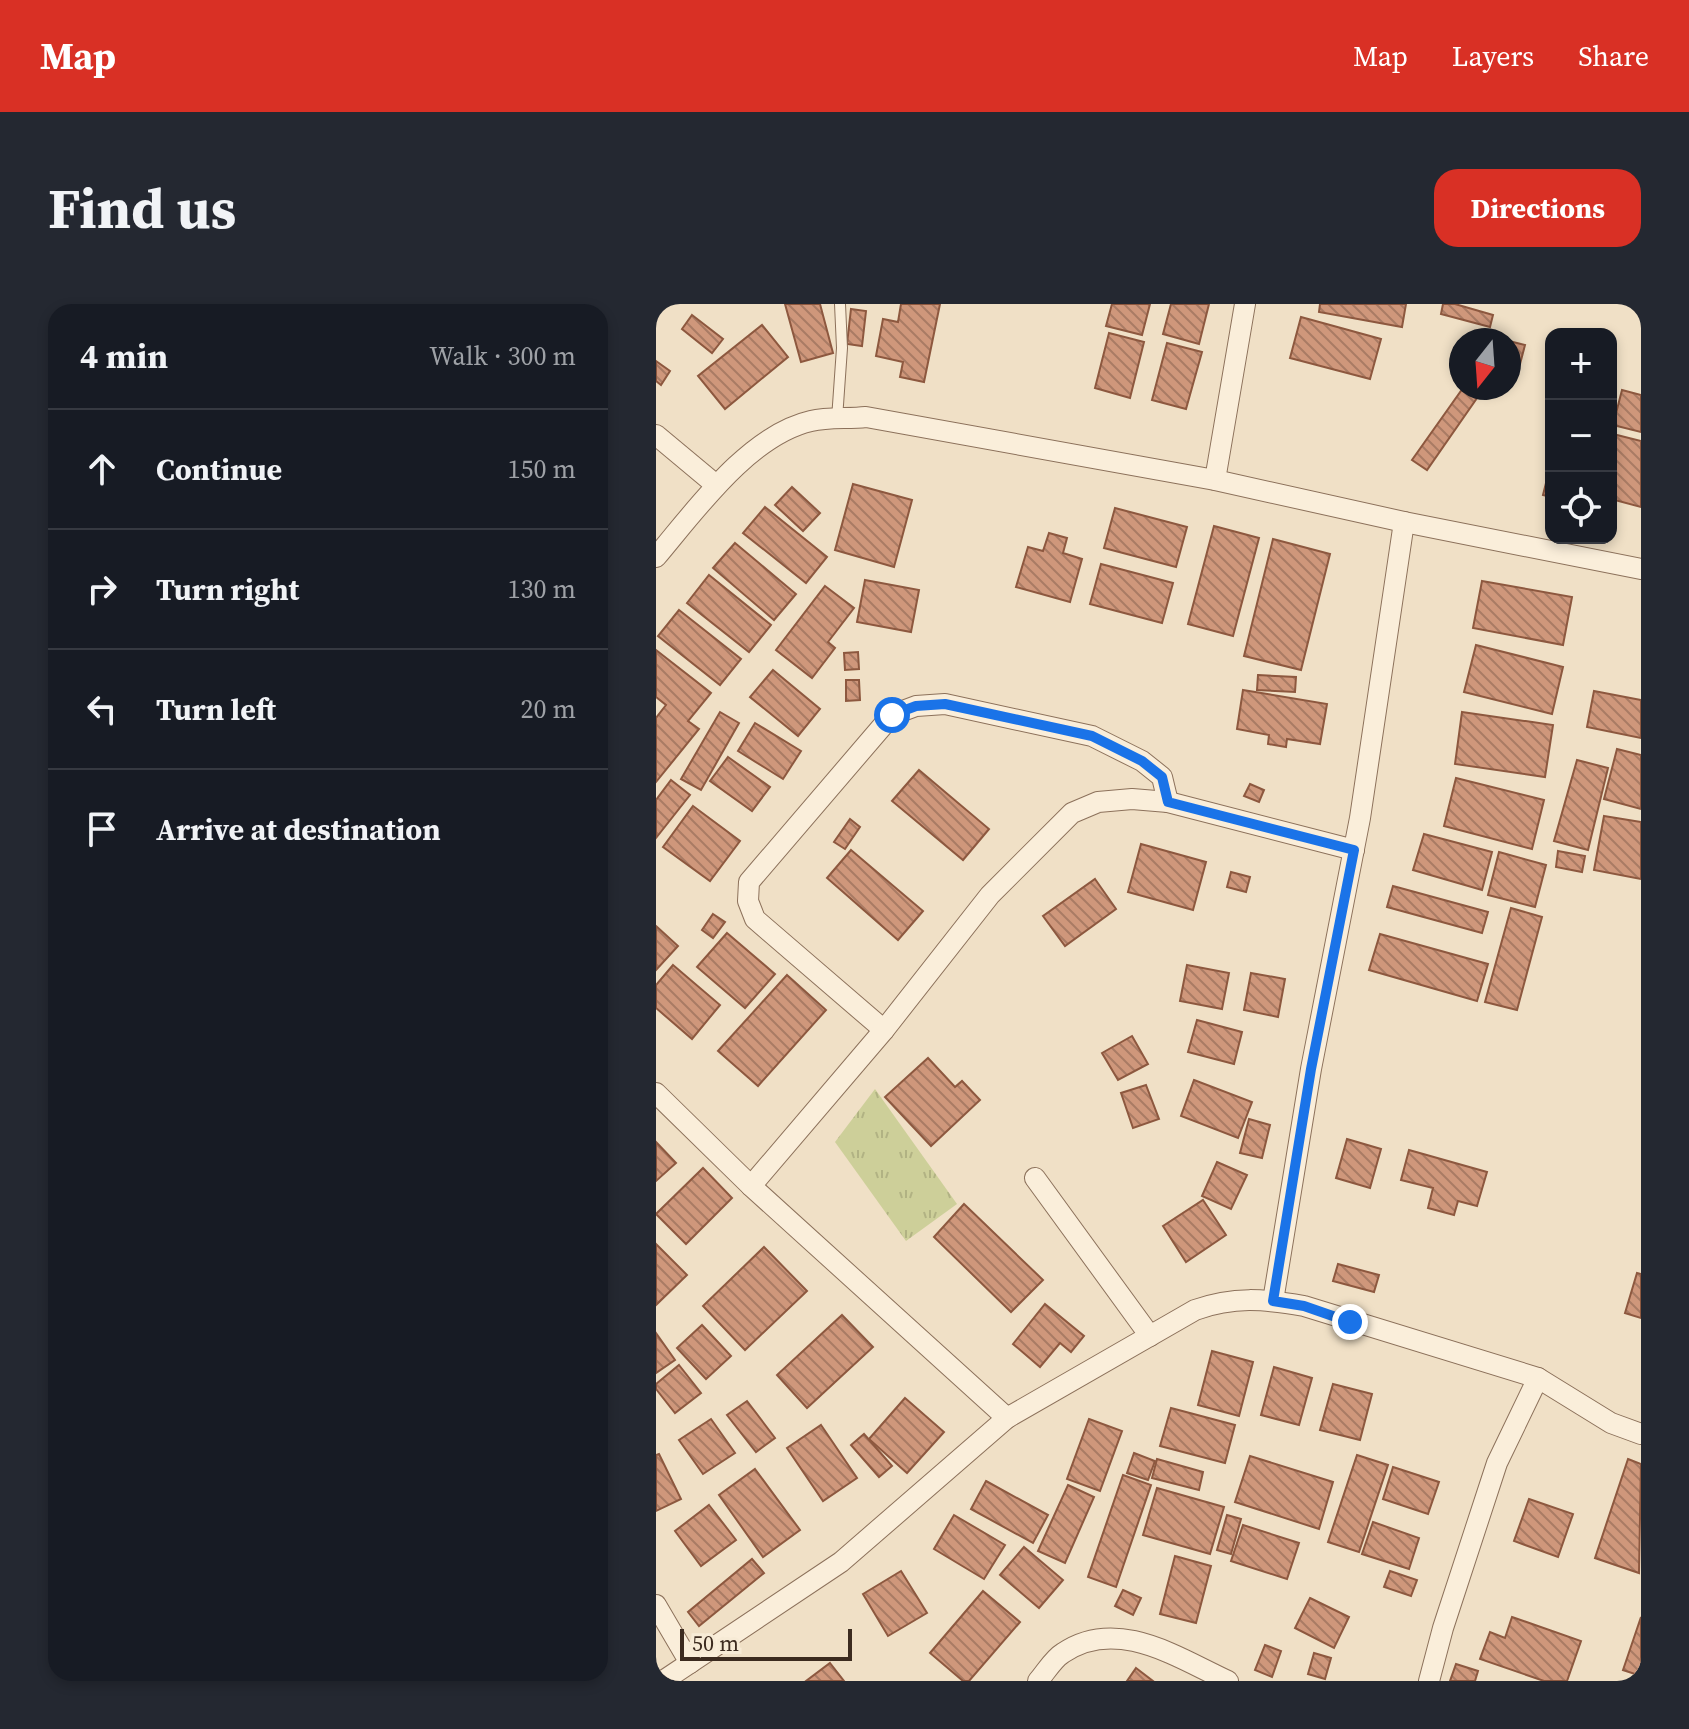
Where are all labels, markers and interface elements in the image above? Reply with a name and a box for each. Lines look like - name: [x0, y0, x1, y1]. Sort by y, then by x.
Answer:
- text: Map: [40, 30, 116, 82]
- text: Map: [1353, 37, 1408, 75]
- text: Layers: [1452, 37, 1534, 75]
- text: Share: [1578, 37, 1649, 75]
- button: Directions: [1434, 169, 1641, 247]
- text: Find us: [48, 170, 236, 247]
- north arrow: [1449, 328, 1521, 400]
- map controls: [1545, 328, 1617, 544]
- button: +: [1545, 328, 1617, 400]
- text: 4 min: [80, 333, 168, 379]
- text: Walk · 300 m: [429, 338, 576, 374]
- button: −: [1545, 400, 1617, 472]
- icon: ahead: [80, 447, 124, 491]
- text: Continue: [156, 449, 282, 490]
- text: 150 m: [508, 451, 576, 487]
- button: locate: [1545, 472, 1617, 544]
- icon: right: [80, 567, 124, 611]
- text: Turn right: [156, 569, 299, 610]
- text: 130 m: [508, 571, 576, 607]
- icon: left: [80, 687, 124, 731]
- text: Turn left: [156, 689, 276, 730]
- text: 20 m: [521, 691, 576, 727]
- route start: [874, 697, 910, 733]
- icon: arrive: [80, 807, 124, 851]
- text: Arrive at destination: [156, 809, 441, 850]
- route end: [1332, 1304, 1368, 1340]
- scale bar: [680, 1625, 852, 1661]
- text: 50 m: [692, 1628, 739, 1658]

